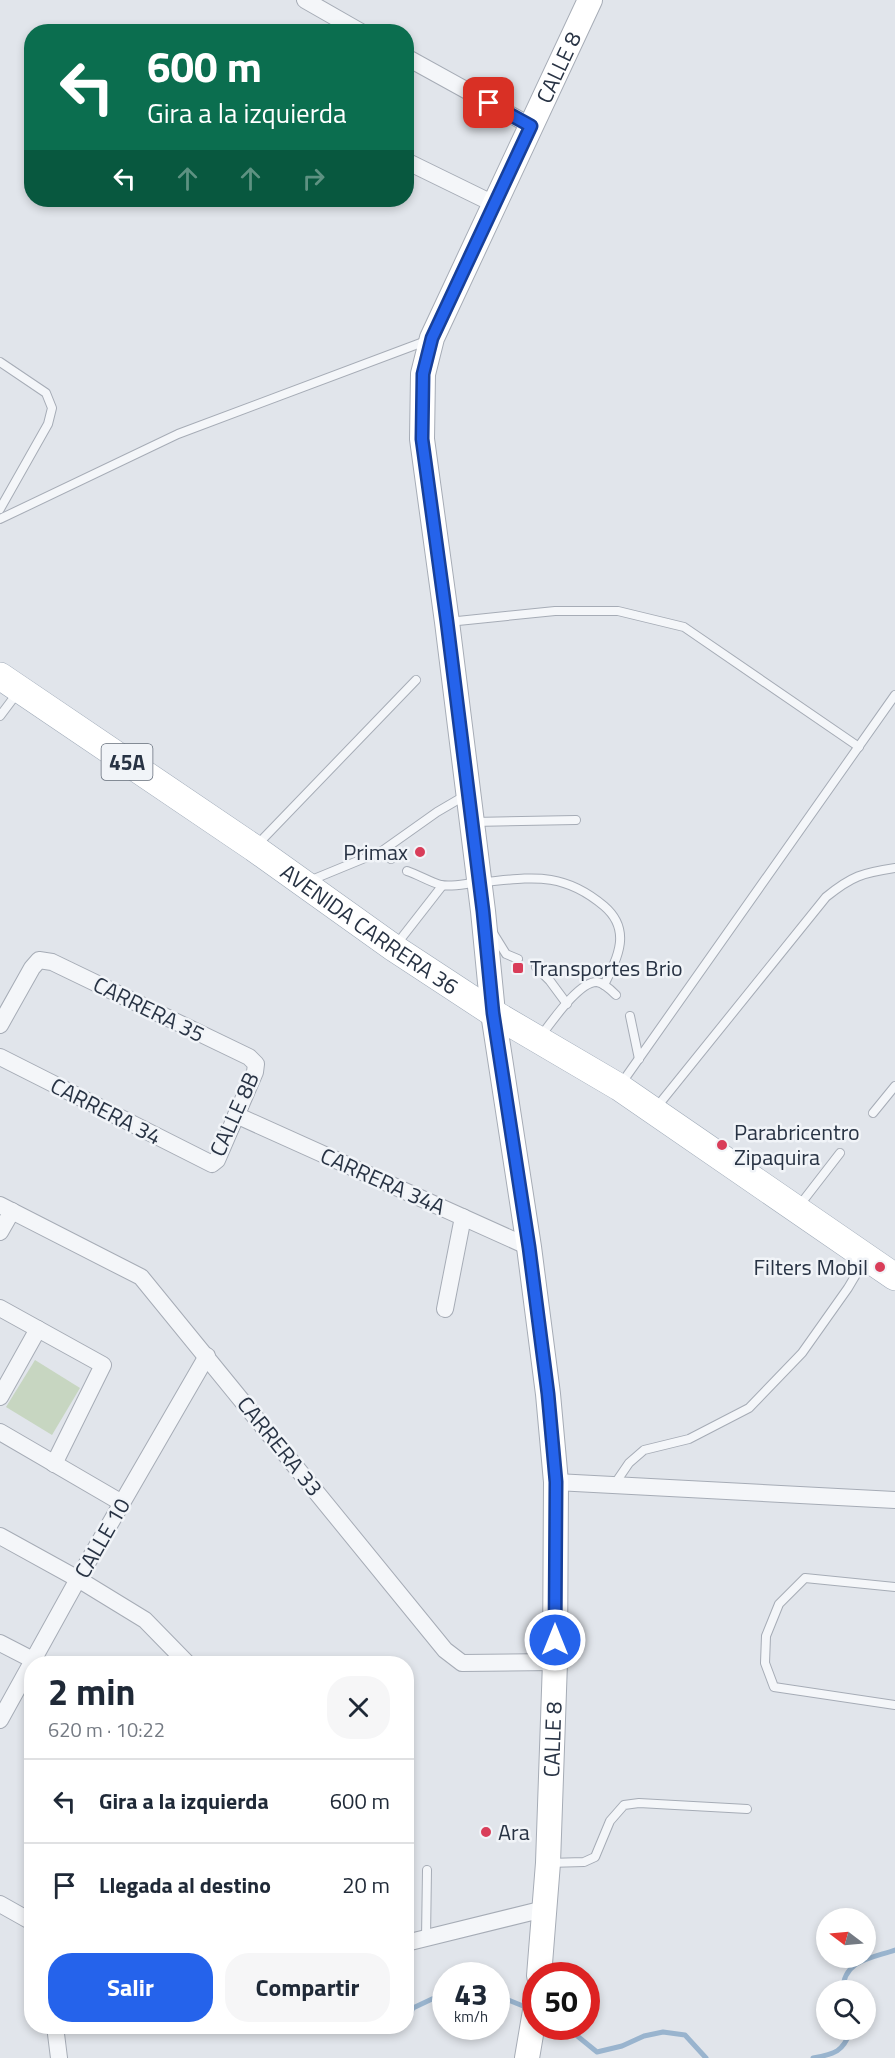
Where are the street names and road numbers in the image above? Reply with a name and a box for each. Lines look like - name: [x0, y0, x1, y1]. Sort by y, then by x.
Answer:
- street label: CALLE 8: [527, 26, 590, 109]
- road number: 45A: [102, 744, 152, 780]
- street label: AVENIDA CARRERA 36: [274, 855, 465, 1003]
- street label: CARRERA 35: [87, 967, 211, 1051]
- street label: CALLE 8B: [200, 1066, 268, 1162]
- street label: CARRERA 34: [45, 1069, 167, 1153]
- street label: CARRERA 34A: [315, 1138, 451, 1224]
- street label: CARRERA 33: [229, 1389, 331, 1503]
- street label: CALLE 10: [65, 1491, 139, 1585]
- street label: CALLE 8: [534, 1701, 571, 1778]

